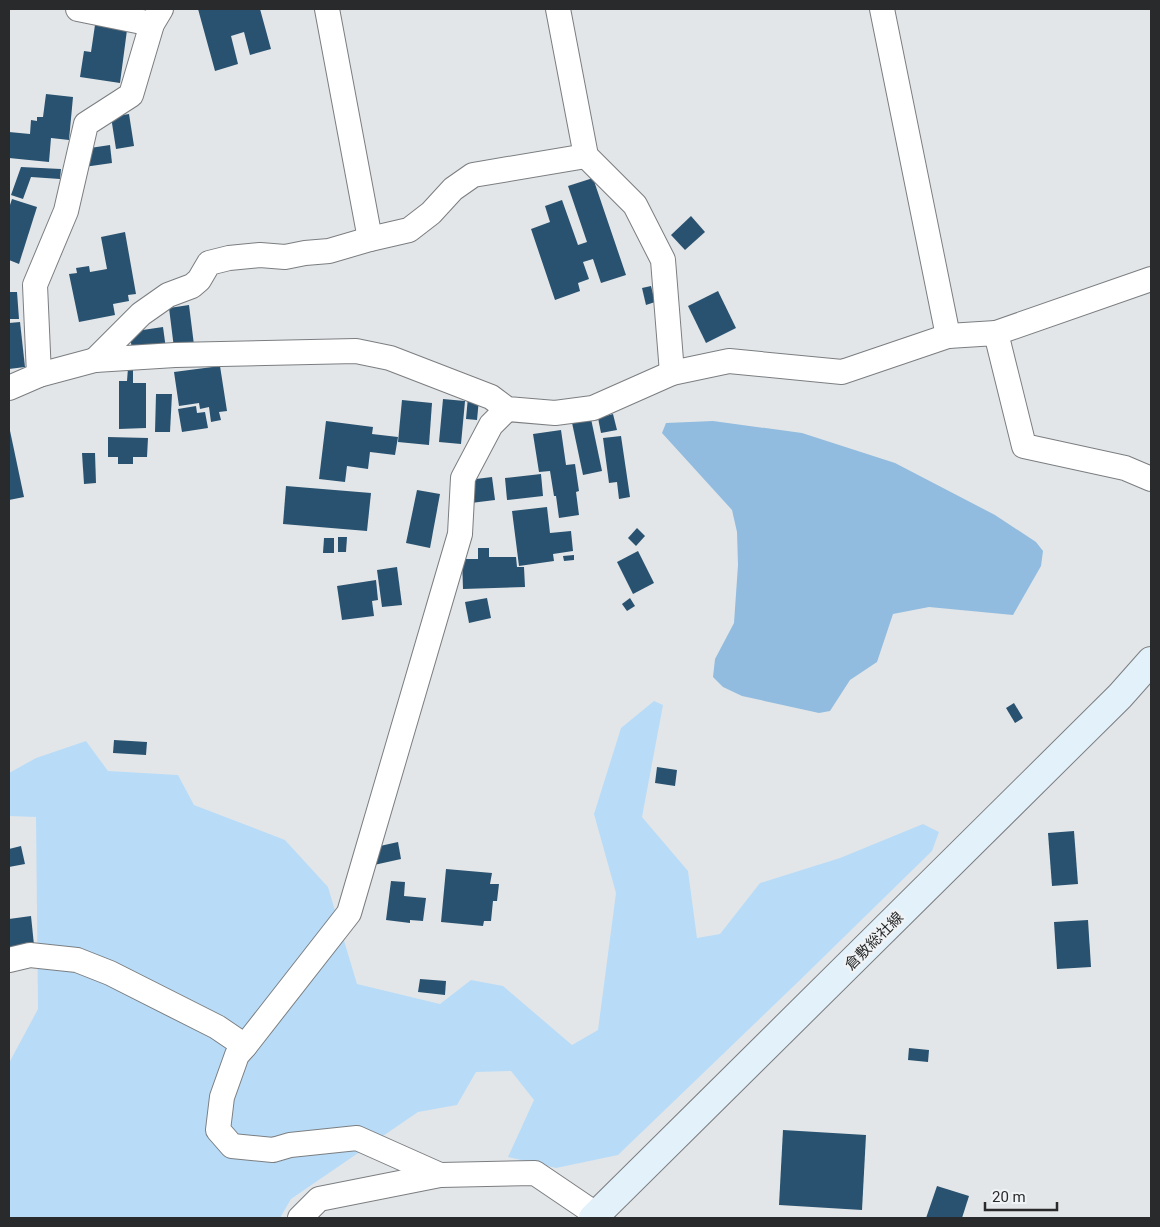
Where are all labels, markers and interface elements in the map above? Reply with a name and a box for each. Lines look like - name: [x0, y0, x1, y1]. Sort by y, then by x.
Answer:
- street label: 倉敷総社線: [841, 908, 907, 974]
- scale bar: [985, 1180, 1058, 1212]
- text: 20 m: [992, 1188, 1026, 1206]

